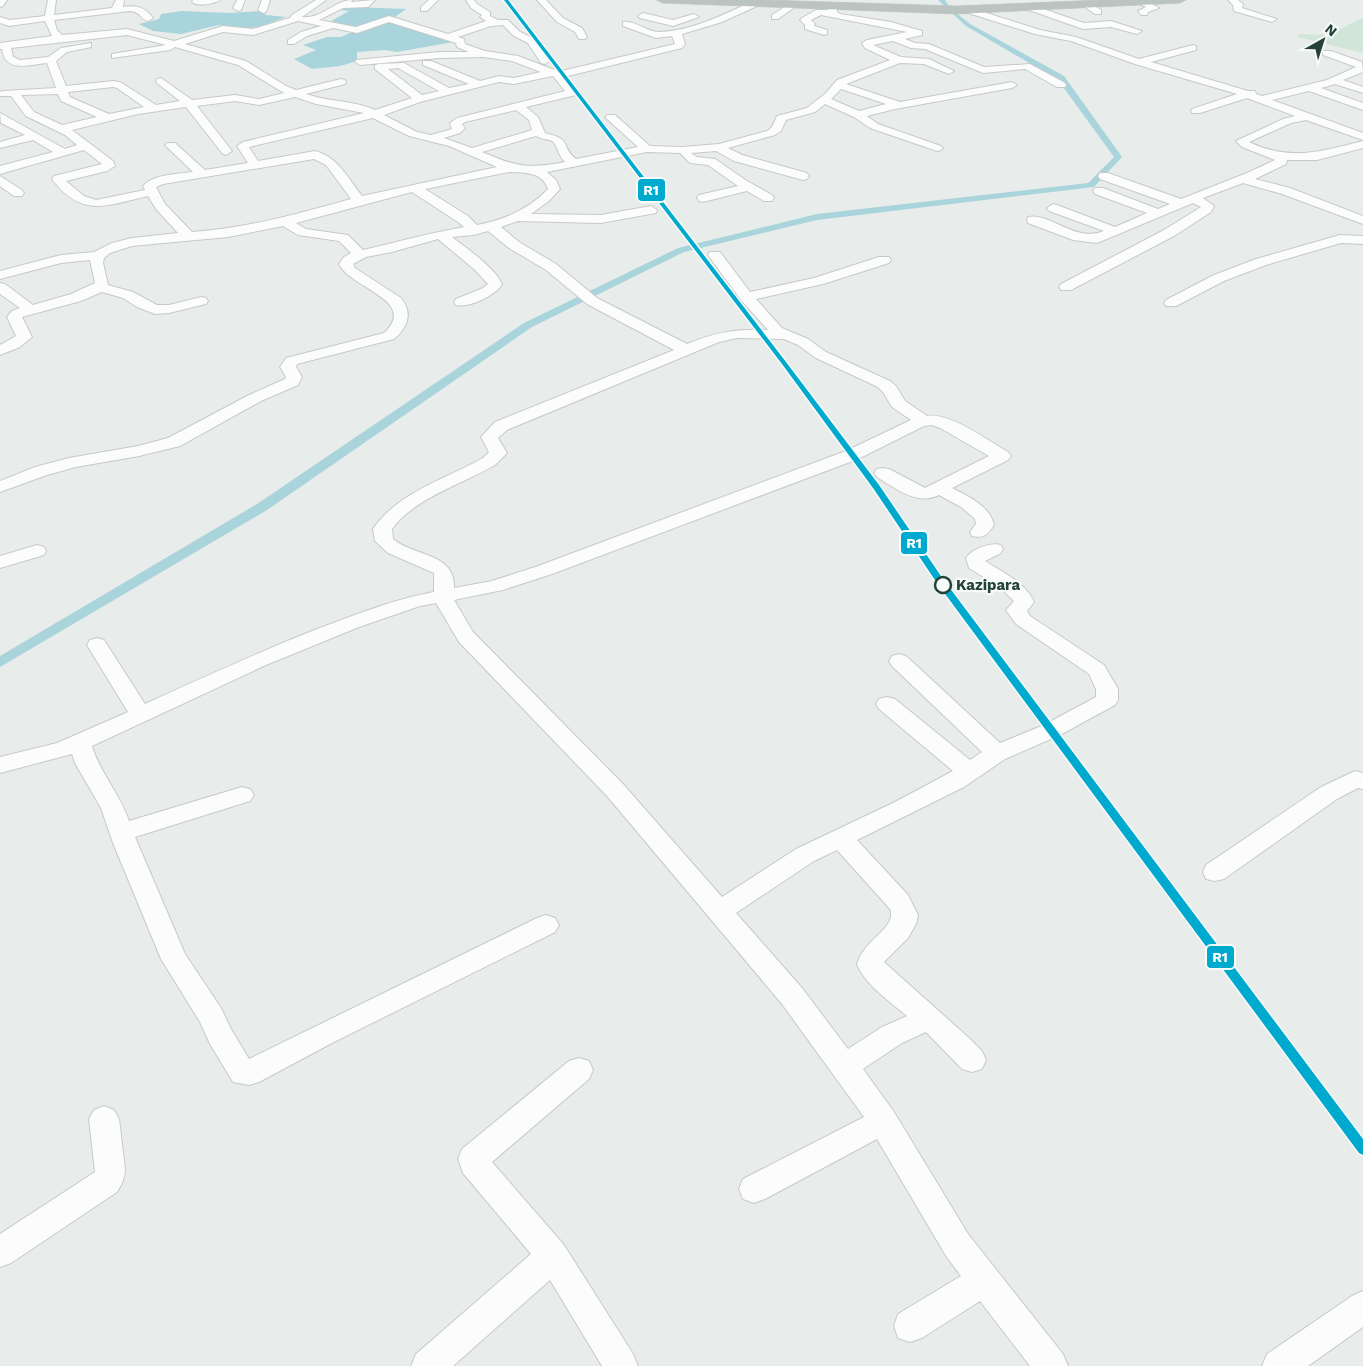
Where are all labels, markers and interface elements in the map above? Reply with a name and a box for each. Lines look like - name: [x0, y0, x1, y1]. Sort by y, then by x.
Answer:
- north arrow: [1298, 15, 1348, 65]
- text: N: [1322, 20, 1340, 39]
- line badge: R1: [637, 178, 666, 202]
- text: R1: [643, 182, 659, 198]
- line badge: R1: [900, 531, 928, 555]
- text: R1: [906, 535, 922, 551]
- marker: Kazipara: [934, 576, 952, 594]
- place label: Kazipara: [956, 576, 1020, 594]
- line badge: R1: [1206, 945, 1235, 969]
- text: R1: [1212, 949, 1228, 965]

